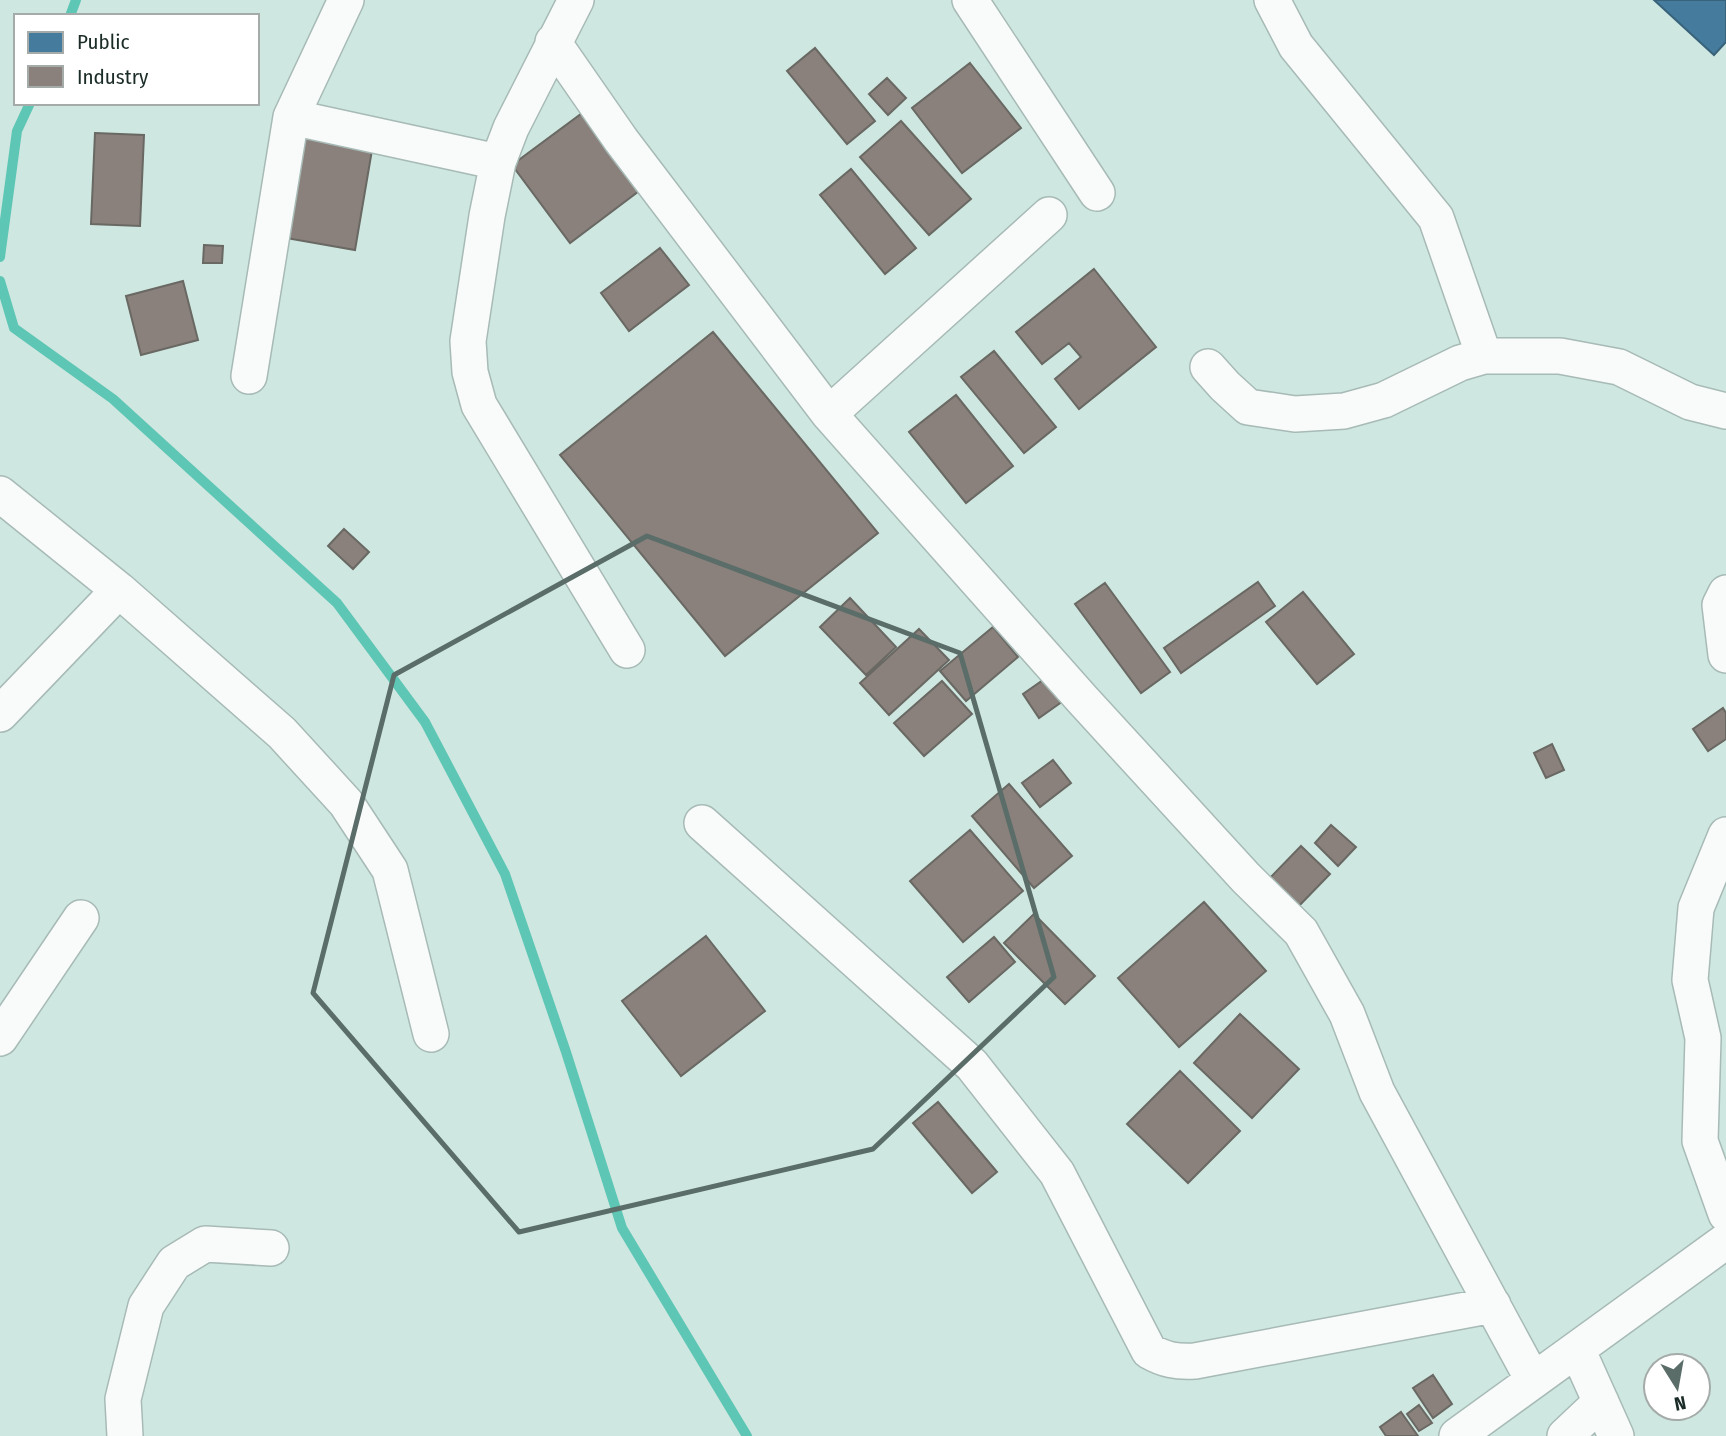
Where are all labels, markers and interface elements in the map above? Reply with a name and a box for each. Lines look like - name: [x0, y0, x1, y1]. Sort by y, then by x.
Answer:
- legend: [14, 14, 259, 105]
- text: Public: [77, 29, 129, 55]
- text: Industry: [77, 64, 149, 90]
- north arrow: [1642, 1352, 1712, 1422]
- text: N: [1672, 1391, 1688, 1416]

